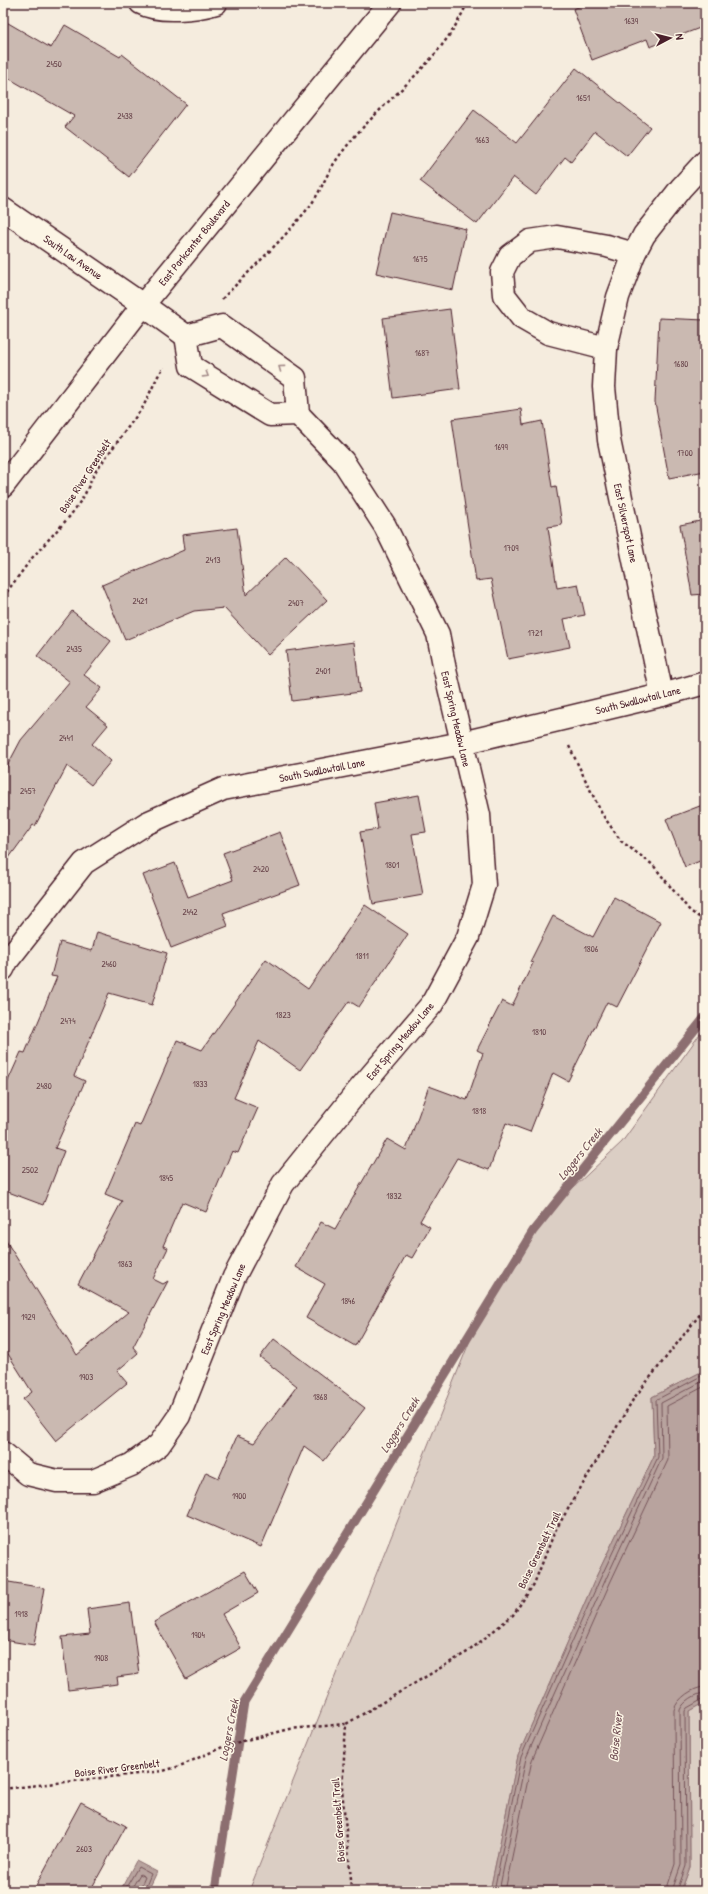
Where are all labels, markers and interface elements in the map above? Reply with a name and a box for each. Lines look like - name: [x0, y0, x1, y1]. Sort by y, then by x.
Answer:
- house number: 1639: [624, 15, 639, 27]
- north arrow: [650, 18, 690, 58]
- text: N: [673, 33, 687, 41]
- house number: 2450: [46, 58, 62, 70]
- house number: 1651: [576, 92, 590, 104]
- house number: 2438: [117, 110, 133, 122]
- house number: 1663: [475, 134, 489, 146]
- street label: East Parkcenter Boulevard: [155, 197, 233, 288]
- street label: South Law Avenue: [41, 232, 106, 283]
- house number: 1675: [412, 253, 428, 265]
- house number: 1687: [414, 347, 430, 359]
- house number: 1680: [674, 358, 688, 370]
- one-way arrow: [279, 366, 286, 373]
- one-way arrow: [202, 370, 209, 378]
- street label: Boise River Greenbelt: [56, 436, 114, 516]
- house number: 1699: [494, 441, 508, 453]
- house number: 1700: [677, 447, 693, 459]
- street label: East Silverspot Lane: [611, 482, 641, 564]
- house number: 1709: [503, 542, 519, 554]
- house number: 2413: [206, 554, 220, 566]
- house number: 2421: [132, 595, 148, 607]
- house number: 2407: [288, 597, 305, 609]
- house number: 1721: [527, 627, 543, 639]
- house number: 2435: [66, 643, 82, 655]
- house number: 2401: [316, 665, 330, 677]
- street label: East Spring Meadow Lane: [438, 670, 474, 769]
- street label: South Swallowtail Lane: [594, 682, 683, 717]
- house number: 2441: [59, 732, 73, 744]
- street label: South Swallowtail Lane: [278, 755, 367, 785]
- house number: 2457: [20, 785, 36, 797]
- house number: 1801: [385, 859, 399, 871]
- house number: 2420: [253, 863, 269, 875]
- house number: 2442: [182, 906, 198, 918]
- house number: 1806: [584, 943, 599, 955]
- house number: 1811: [355, 950, 369, 962]
- house number: 2460: [101, 958, 117, 970]
- street label: East Spring Meadow Lane: [363, 999, 437, 1083]
- house number: 1823: [275, 1009, 291, 1021]
- house number: 2474: [60, 1015, 76, 1027]
- house number: 1810: [532, 1026, 546, 1038]
- house number: 1833: [192, 1078, 208, 1090]
- house number: 2480: [36, 1080, 52, 1092]
- house number: 1818: [472, 1105, 486, 1117]
- water label: Loggers Creek: [553, 1123, 607, 1183]
- house number: 2502: [22, 1164, 39, 1176]
- house number: 1845: [159, 1172, 173, 1184]
- house number: 1832: [386, 1190, 402, 1202]
- house number: 1863: [118, 1258, 132, 1270]
- street label: East Spring Meadow Lane: [197, 1261, 249, 1357]
- house number: 1846: [341, 1295, 355, 1307]
- house number: 1929: [21, 1311, 36, 1323]
- house number: 1903: [79, 1371, 93, 1383]
- house number: 1868: [313, 1391, 327, 1403]
- water label: Loggers Creek: [376, 1393, 424, 1456]
- house number: 1900: [232, 1490, 246, 1502]
- street label: Boise Greenbelt Trail: [514, 1509, 564, 1591]
- house number: 1918: [14, 1608, 28, 1620]
- house number: 1904: [191, 1629, 206, 1641]
- house number: 1908: [94, 1652, 108, 1664]
- water label: Loggers Creek: [214, 1697, 243, 1762]
- water label: Boise River: [605, 1711, 627, 1762]
- street label: Boise River Greenbelt: [74, 1756, 160, 1780]
- street label: Boise Greenbelt Trail: [328, 1778, 348, 1862]
- house number: 2603: [76, 1843, 92, 1855]

